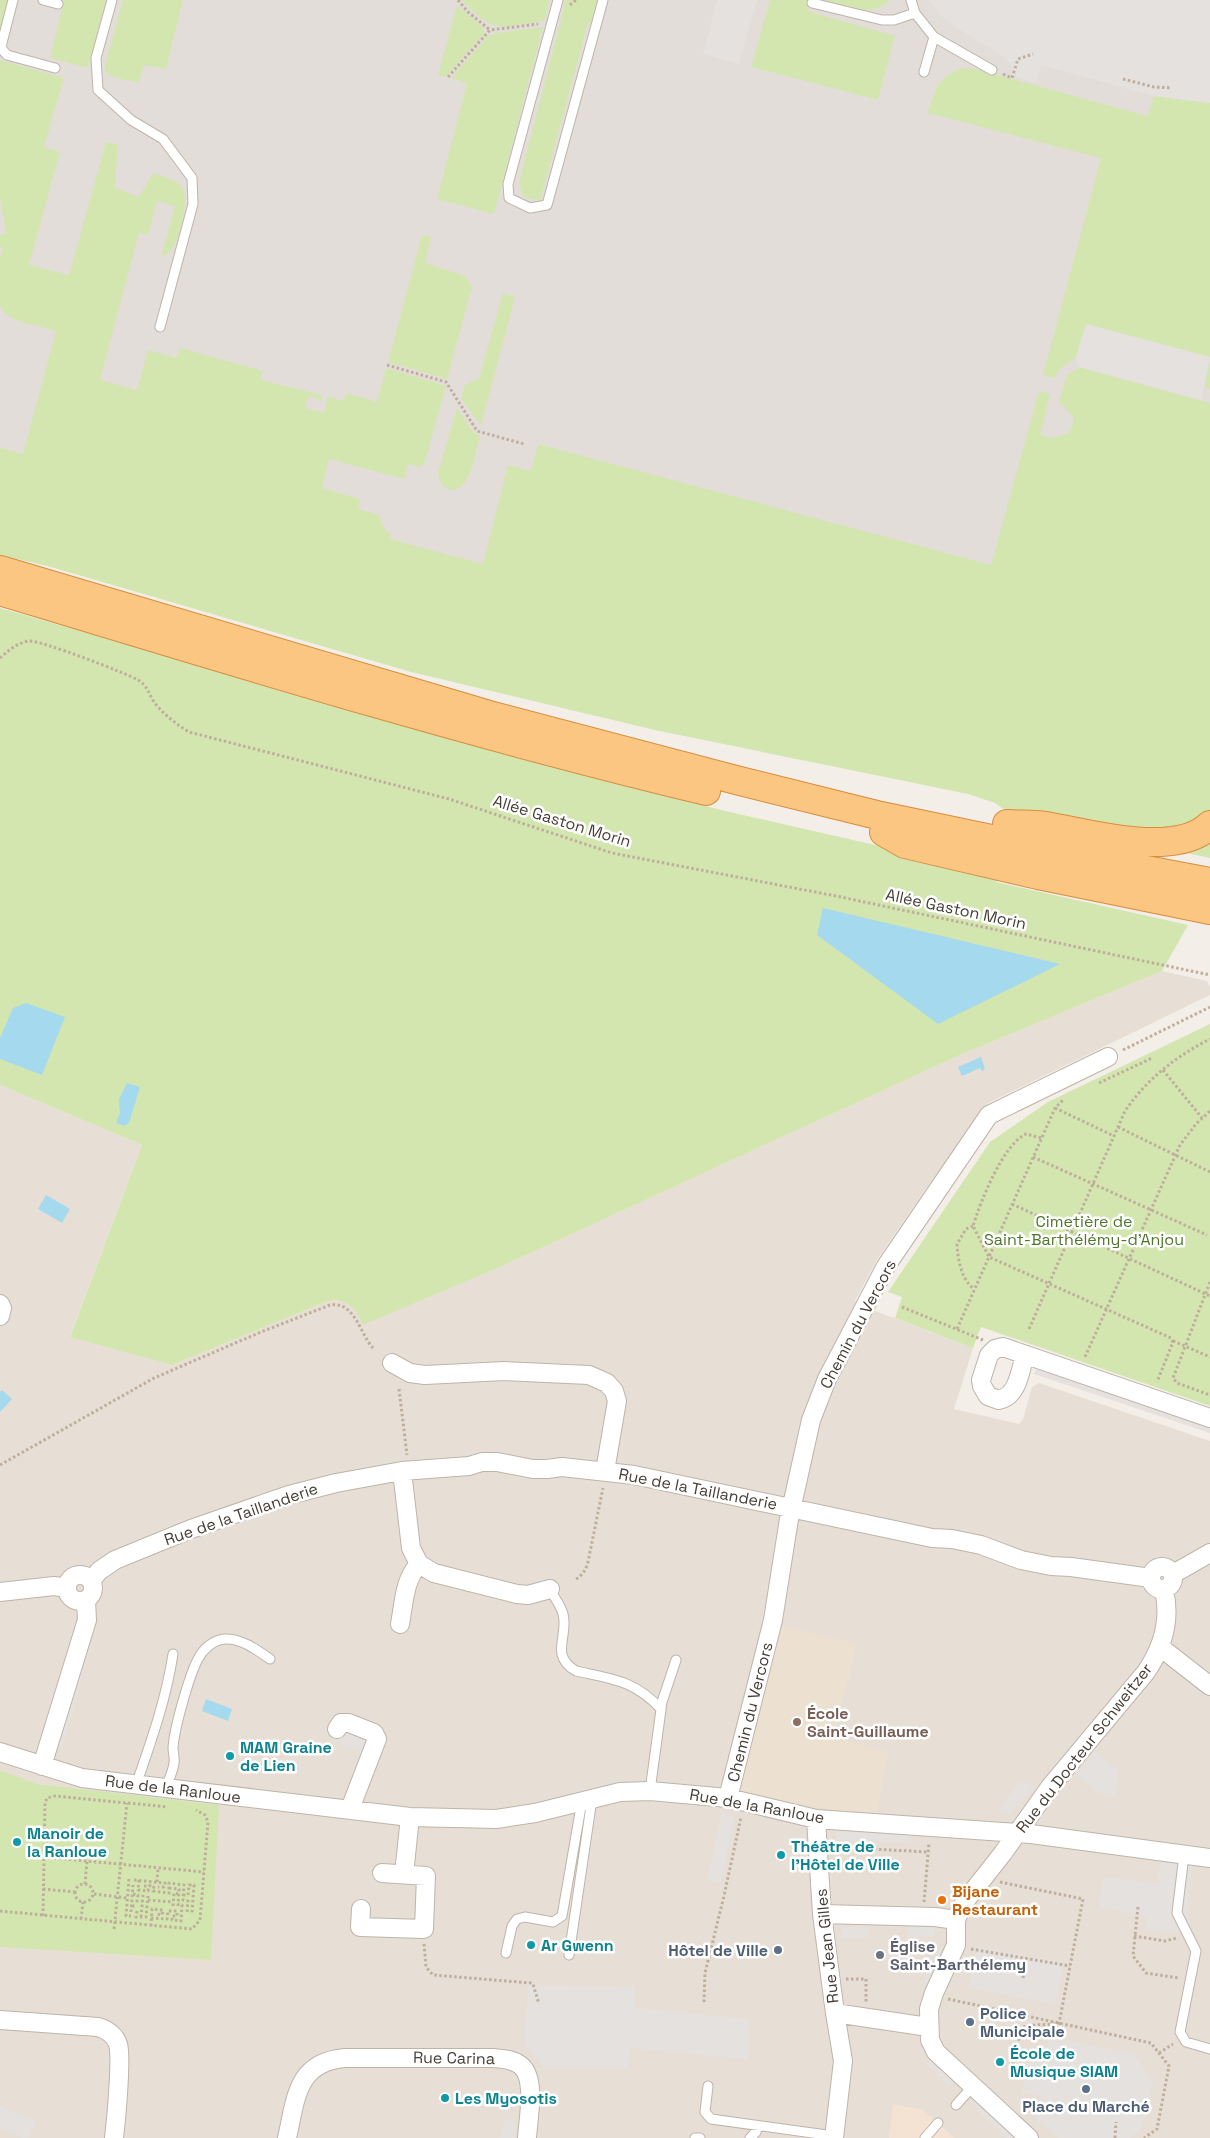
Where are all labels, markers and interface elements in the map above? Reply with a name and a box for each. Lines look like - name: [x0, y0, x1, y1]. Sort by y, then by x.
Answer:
- street label: Allée Gaston Morin: [490, 790, 634, 852]
- street label: Allée Gaston Morin: [884, 884, 1028, 934]
- park label: Cimetière de Saint-Barthélémy-d'Anjou: [984, 1211, 1184, 1250]
- street label: Chemin du Vercors: [815, 1256, 901, 1392]
- street label: Rue de la Taillanderie: [617, 1463, 779, 1515]
- street label: Rue de la Taillanderie: [161, 1478, 321, 1550]
- street label: Chemin du Vercors: [722, 1640, 778, 1784]
- street label: Rue du Docteur Schweitzer: [1011, 1659, 1157, 1837]
- place label: École Saint-Guillaume: [807, 1703, 929, 1742]
- marker: École Saint-Guillaume: [791, 1716, 803, 1728]
- place label: MAM Graine de Lien: [240, 1737, 332, 1776]
- marker: MAM Graine de Lien: [224, 1750, 236, 1762]
- street label: Rue de la Ranloue: [104, 1770, 242, 1808]
- street label: Rue de la Ranloue: [688, 1784, 826, 1828]
- place label: Manoir de la Ranloue: [27, 1823, 107, 1862]
- marker: Manoir de la Ranloue: [11, 1836, 23, 1848]
- place label: Théâtre de l’Hôtel de Ville: [791, 1836, 900, 1875]
- marker: Théâtre de l’Hôtel de Ville: [775, 1849, 787, 1861]
- place label: Bijane Restaurant: [952, 1881, 1038, 1920]
- street label: Rue Jean Gilles: [811, 1888, 843, 2004]
- marker: Bijane Restaurant: [936, 1894, 948, 1906]
- place label: Ar Gwenn: [541, 1935, 614, 1956]
- place label: Église Saint-Barthélemy: [890, 1936, 1026, 1975]
- marker: Ar Gwenn: [525, 1939, 537, 1951]
- place label: Hôtel de Ville: [668, 1940, 768, 1961]
- marker: Hôtel de Ville: [772, 1944, 784, 1956]
- marker: Église Saint-Barthélemy: [874, 1949, 886, 1961]
- place label: Police Municipale: [980, 2003, 1065, 2042]
- marker: Police Municipale: [964, 2016, 976, 2028]
- place label: École de Musique SIAM: [1010, 2043, 1118, 2082]
- street label: Rue Carina: [413, 2047, 495, 2069]
- marker: École de Musique SIAM: [994, 2056, 1006, 2068]
- marker: Place du Marché: [1080, 2083, 1092, 2095]
- place label: Les Myosotis: [455, 2088, 557, 2109]
- marker: Les Myosotis: [439, 2092, 451, 2104]
- place label: Place du Marché: [1022, 2096, 1150, 2117]

